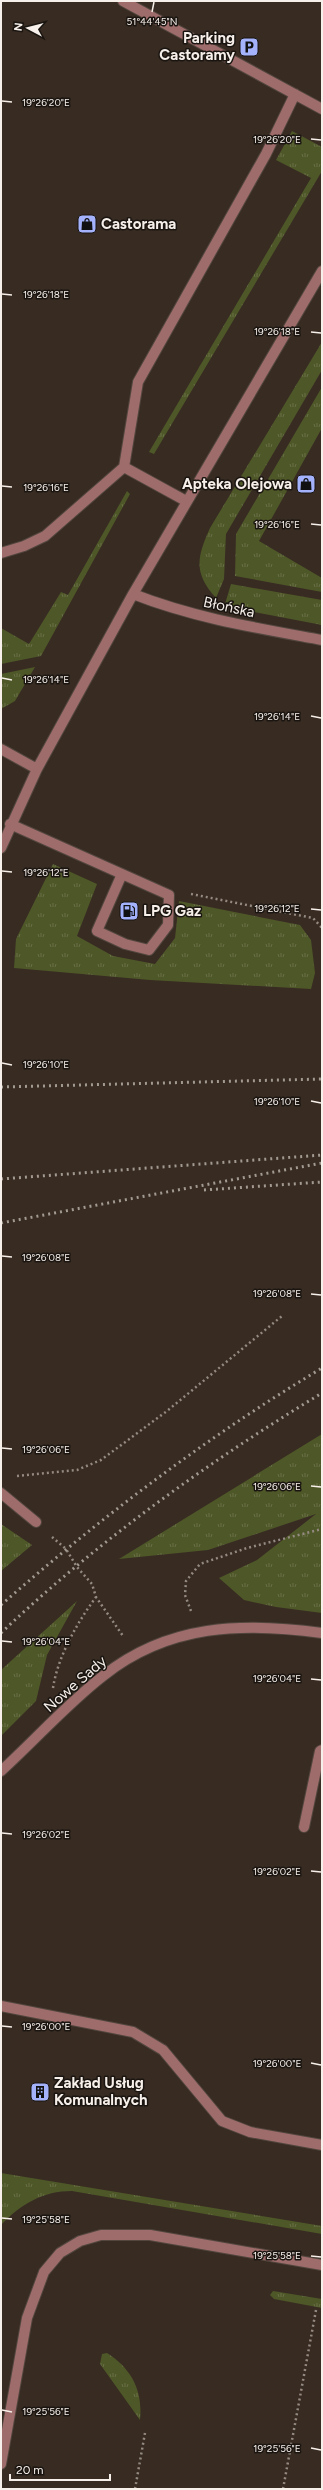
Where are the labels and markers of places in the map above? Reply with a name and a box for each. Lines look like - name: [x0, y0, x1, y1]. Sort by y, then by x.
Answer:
- place label: Parking Castoramy: [159, 29, 235, 64]
- parking icon: Parking Castoramy: [238, 36, 260, 58]
- shop icon: Castorama: [76, 213, 98, 235]
- place label: Castorama: [101, 215, 176, 233]
- shop icon: Apteka Olejowa: [295, 473, 317, 495]
- place label: Apteka Olejowa: [182, 475, 292, 493]
- fuel station icon: LPG Gaz: [118, 900, 140, 922]
- place label: LPG Gaz: [143, 902, 201, 920]
- place label: Zakład Usług Komunalnych: [54, 2074, 148, 2109]
- building icon: Zakład Usług Komunalnych: [29, 2081, 51, 2103]

